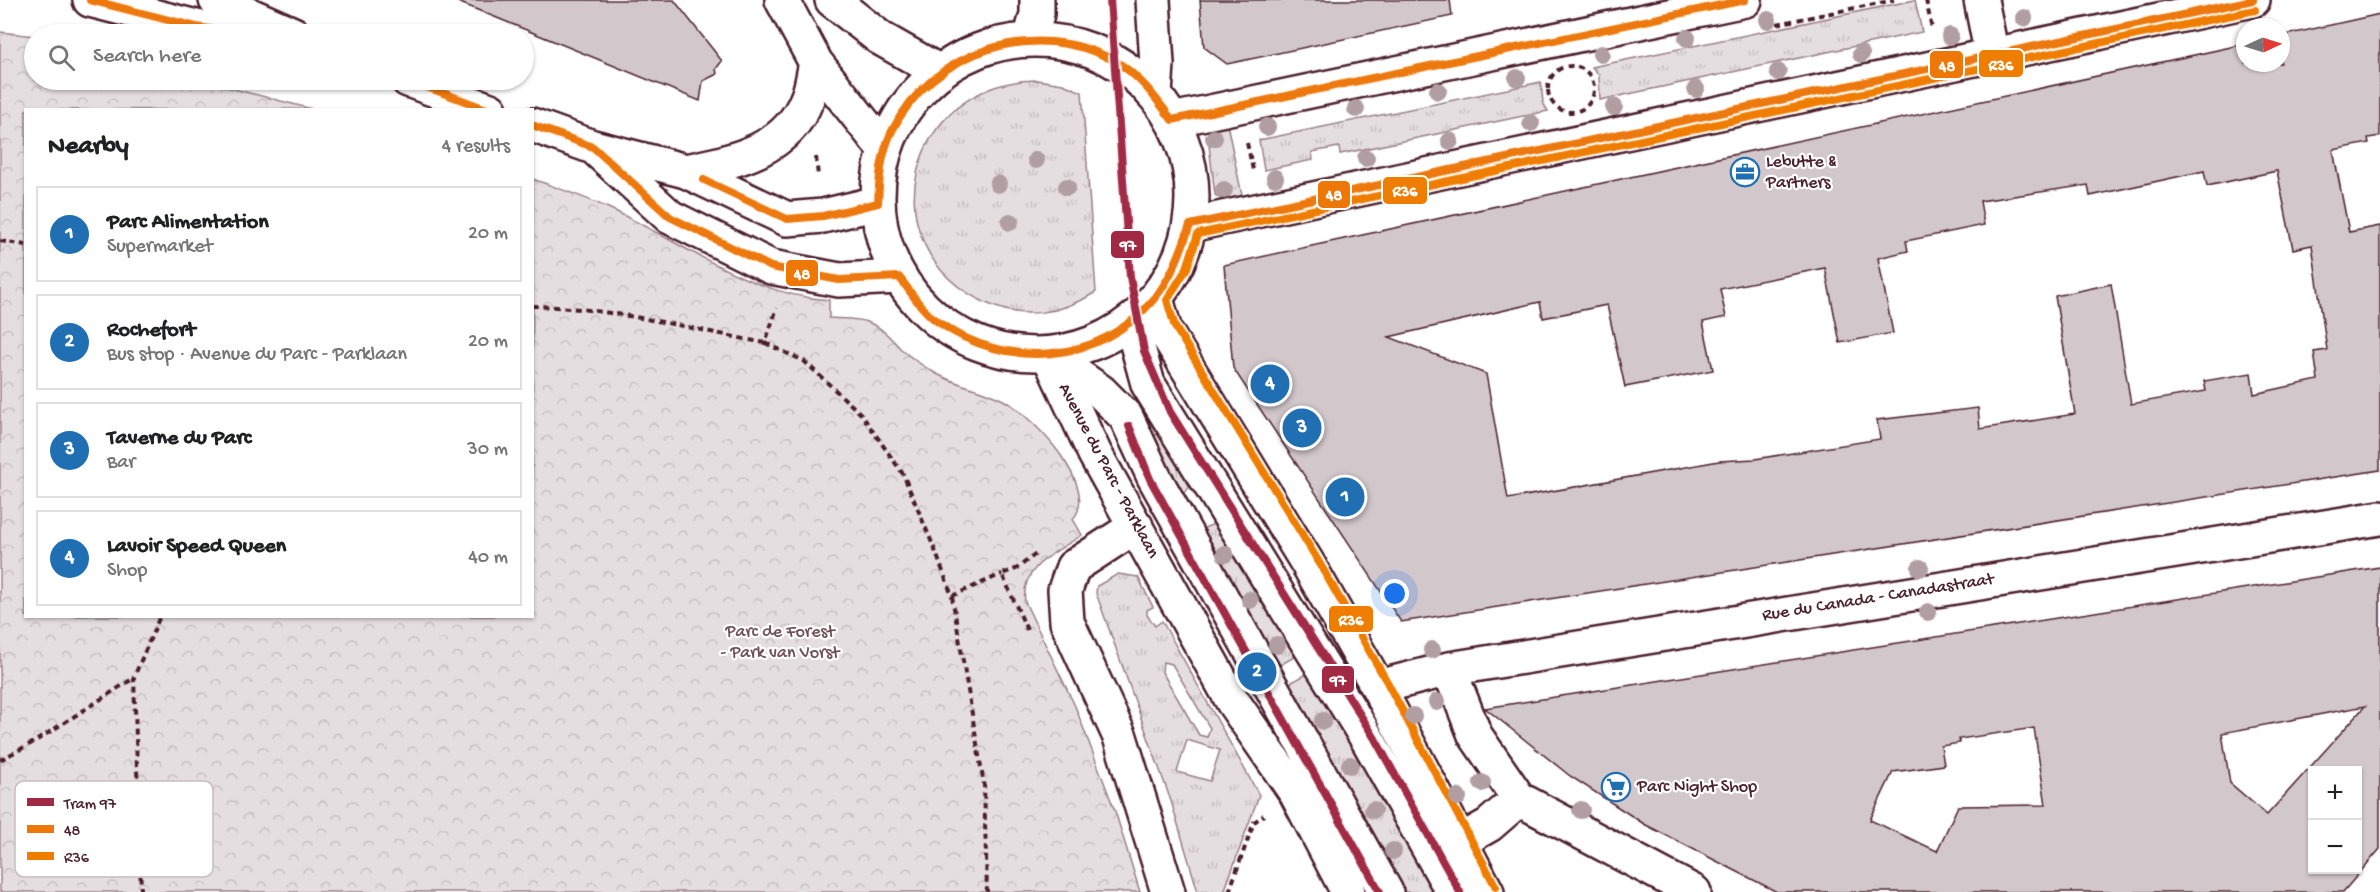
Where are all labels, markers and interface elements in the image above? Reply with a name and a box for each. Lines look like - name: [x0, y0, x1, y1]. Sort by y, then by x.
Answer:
- north arrow: [2236, 18, 2290, 72]
- search box: [24, 24, 534, 90]
- icon: search: [45, 41, 78, 74]
- text: Search here: [93, 44, 201, 70]
- line badge: R36: [1978, 49, 2024, 78]
- line badge: 48: [1929, 50, 1964, 79]
- text: R36: [1988, 58, 2014, 77]
- text: 48: [1938, 59, 1955, 78]
- text: Nearby: [48, 132, 129, 163]
- text: 4 results: [442, 136, 510, 159]
- place label: Lebutte & Partners: [1765, 152, 1837, 194]
- office icon: Lebutte & Partners: [1729, 156, 1761, 188]
- line badge: R36: [1382, 176, 1428, 205]
- line badge: 48: [1317, 180, 1351, 209]
- text: R36: [1392, 184, 1418, 203]
- text: 48: [1325, 188, 1342, 207]
- text: Parc Alimentation: [107, 210, 269, 236]
- text: 1: [65, 223, 74, 246]
- text: 20 m: [468, 223, 508, 246]
- line badge: 97: [1110, 230, 1145, 259]
- text: Supermarket: [107, 236, 213, 259]
- text: 97: [1119, 238, 1137, 257]
- line badge: 48: [785, 259, 819, 287]
- text: 48: [793, 267, 810, 286]
- text: Rochefort: [107, 318, 196, 344]
- text: 2: [65, 331, 74, 354]
- text: 20 m: [468, 331, 508, 354]
- text: Bus stop · Avenue du Parc - Parklaan: [107, 344, 407, 367]
- pin: 4: [1250, 362, 1290, 406]
- street label: Avenue du Parc - Parklaan: [1053, 380, 1163, 562]
- pin: 3: [1282, 406, 1322, 450]
- text: Taverne du Parc: [107, 426, 252, 452]
- text: 3: [64, 439, 75, 462]
- text: 30 m: [467, 439, 508, 462]
- text: Bar: [107, 452, 135, 475]
- pin: 1: [1326, 474, 1364, 520]
- text: Lavoir Speed Queen: [107, 534, 286, 560]
- text: 4: [65, 547, 74, 570]
- text: 40 m: [468, 547, 508, 570]
- text: Shop: [107, 560, 147, 583]
- street label: Rue du Canada - Canadastraat: [1761, 569, 1997, 627]
- your location: [1380, 579, 1409, 608]
- line badge: R36: [1328, 605, 1374, 633]
- text: R36: [1338, 613, 1364, 632]
- park label: Parc de Forest - Park van Vorst: [721, 622, 841, 664]
- pin: 2: [1238, 650, 1276, 694]
- line badge: 97: [1321, 665, 1355, 694]
- text: 97: [1329, 673, 1347, 692]
- map controls: [2308, 766, 2362, 874]
- button: +: [2308, 766, 2362, 820]
- supermarket icon: Parc Night Shop: [1600, 771, 1632, 803]
- place label: Parc Night Shop: [1636, 777, 1757, 798]
- legend: [15, 781, 213, 877]
- text: Tram 97: [63, 796, 117, 815]
- button: −: [2308, 820, 2362, 874]
- text: 48: [64, 823, 81, 842]
- text: R36: [64, 850, 90, 869]

